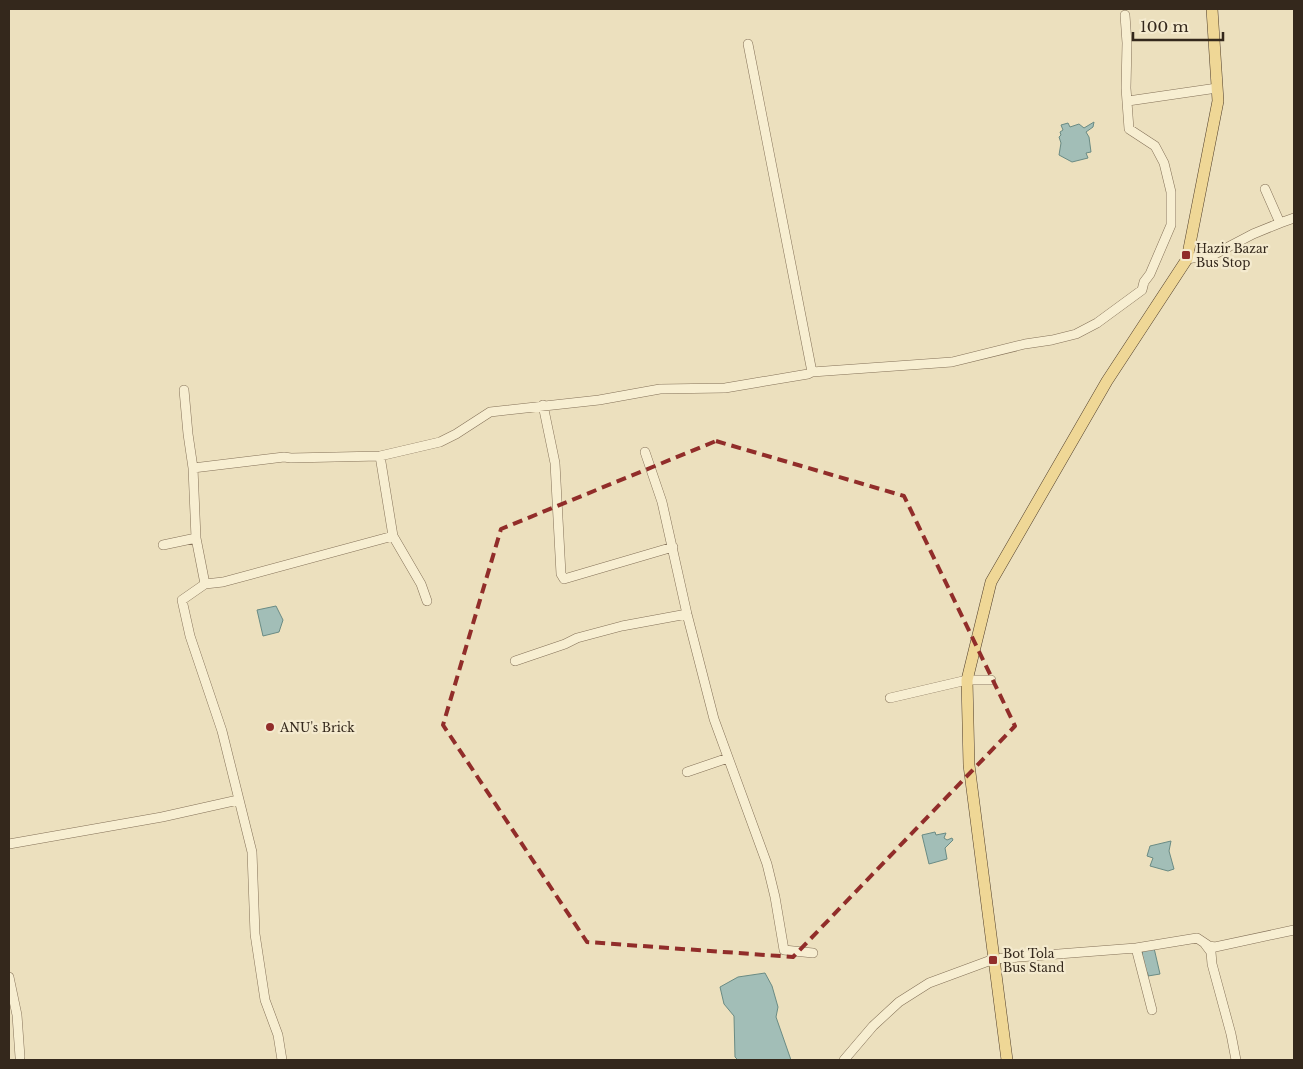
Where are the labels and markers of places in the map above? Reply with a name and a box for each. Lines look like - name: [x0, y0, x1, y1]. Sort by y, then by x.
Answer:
- place label: Hazir Bazar Bus Stop: [1196, 241, 1269, 270]
- marker: Hazir Bazar Bus Stop: [1180, 249, 1192, 261]
- place label: ANU's Brick: [279, 720, 355, 735]
- marker: ANU's Brick: [264, 721, 276, 733]
- place label: Bot Tola Bus Stand: [1003, 946, 1064, 975]
- marker: Bot Tola Bus Stand: [987, 954, 999, 966]

